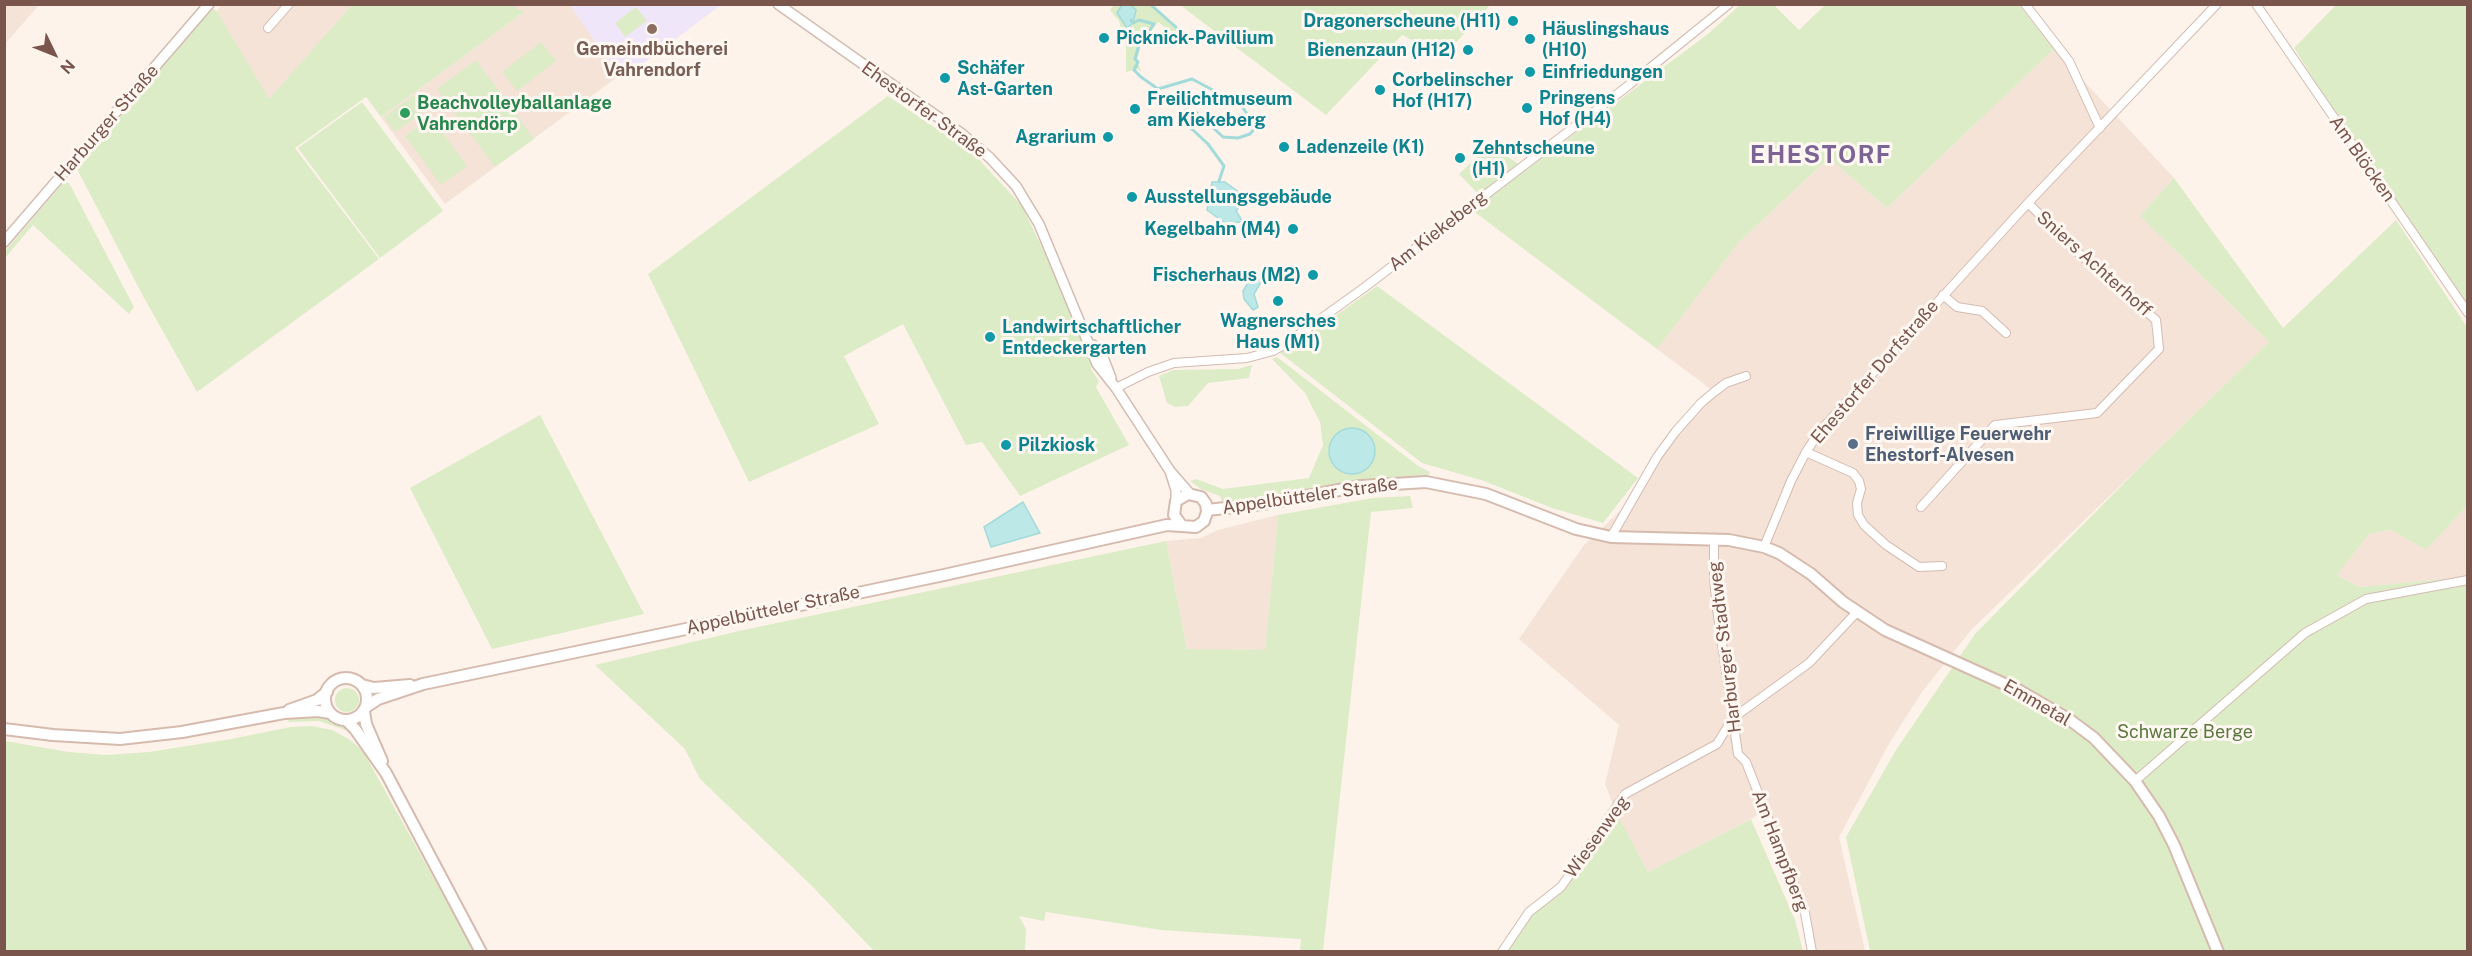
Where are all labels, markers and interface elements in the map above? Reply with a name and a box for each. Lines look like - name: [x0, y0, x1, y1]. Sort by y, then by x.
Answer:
- place label: Dragonerscheune (H11): [1303, 10, 1501, 32]
- marker: Dragonerscheune (H11): [1506, 14, 1520, 28]
- place label: Häuslingshaus (H10): [1542, 18, 1669, 60]
- marker: Gemeindbücherei Vahrendorf: [645, 22, 659, 36]
- north arrow: [24, 24, 84, 84]
- place label: Picknick-Pavillium: [1116, 27, 1274, 49]
- marker: Picknick-Pavillium: [1097, 31, 1111, 45]
- marker: Häuslingshaus (H10): [1523, 32, 1537, 46]
- place label: Gemeindbücherei Vahrendorf: [576, 38, 728, 80]
- place label: Bienenzaun (H12): [1307, 39, 1456, 61]
- marker: Bienenzaun (H12): [1461, 43, 1475, 57]
- text: N: [56, 56, 79, 78]
- street label: Ehestorfer Straße: [857, 57, 991, 163]
- place label: Schäfer Ast-Garten: [957, 57, 1053, 100]
- street label: Harburger Straße: [50, 60, 164, 186]
- place label: Einfriedungen: [1542, 61, 1663, 83]
- marker: Einfriedungen: [1523, 65, 1537, 79]
- place label: Corbelinscher Hof (H17): [1392, 69, 1513, 112]
- marker: Schäfer Ast-Garten: [938, 71, 952, 85]
- marker: Corbelinscher Hof (H17): [1373, 83, 1387, 97]
- place label: Pringens Hof (H4): [1539, 87, 1615, 130]
- place label: Freilichtmuseum am Kiekeberg: [1147, 88, 1292, 130]
- place label: Beachvolleyballanlage Vahrendörp: [417, 92, 612, 134]
- marker: Pringens Hof (H4): [1520, 101, 1534, 115]
- marker: Freilichtmuseum am Kiekeberg: [1128, 102, 1142, 116]
- marker: Beachvolleyballanlage Vahrendörp: [398, 106, 412, 120]
- street label: Am Blöcken: [2325, 112, 2399, 206]
- place label: Agrarium: [1015, 126, 1096, 148]
- marker: Agrarium: [1101, 130, 1115, 144]
- place label: Ladenzeile (K1): [1296, 136, 1425, 158]
- place label: Zehntscheune (H1): [1472, 137, 1595, 180]
- marker: Ladenzeile (K1): [1277, 140, 1291, 154]
- district label: EHESTORF: [1750, 142, 1892, 170]
- marker: Zehntscheune (H1): [1453, 151, 1467, 165]
- place label: Ausstellungsgebäude: [1144, 186, 1332, 208]
- street label: Am Kiekeberg: [1385, 186, 1491, 276]
- marker: Ausstellungsgebäude: [1125, 190, 1139, 204]
- street label: Sniers Achterhoff: [2032, 207, 2156, 321]
- place label: Kegelbahn (M4): [1144, 218, 1281, 240]
- marker: Kegelbahn (M4): [1286, 222, 1300, 236]
- place label: Fischerhaus (M2): [1152, 264, 1301, 286]
- marker: Fischerhaus (M2): [1306, 268, 1320, 282]
- marker: Wagnersches Haus (M1): [1271, 294, 1285, 308]
- street label: Ehestorfer Dorfstraße: [1807, 296, 1943, 448]
- place label: Wagnersches Haus (M1): [1220, 310, 1336, 352]
- place label: Landwirtschaftlicher Entdeckergarten: [1002, 316, 1181, 358]
- marker: Landwirtschaftlicher Entdeckergarten: [983, 330, 997, 344]
- place label: Freiwillige Feuerwehr Ehestorf-Alvesen: [1865, 423, 2051, 466]
- place label: Pilzkiosk: [1018, 434, 1095, 456]
- marker: Freiwillige Feuerwehr Ehestorf-Alvesen: [1846, 437, 1860, 451]
- marker: Pilzkiosk: [999, 438, 1013, 452]
- street label: Appelbütteler Straße: [1221, 473, 1399, 519]
- street label: Harburger Stadtweg: [1704, 560, 1746, 734]
- street label: Appelbütteler Straße: [684, 581, 862, 639]
- street label: Emmetal: [1999, 675, 2075, 731]
- park label: Schwarze Berge: [2117, 721, 2253, 743]
- street label: Am Hampfberg: [1747, 787, 1813, 915]
- street label: Wiesenweg: [1560, 792, 1634, 882]

